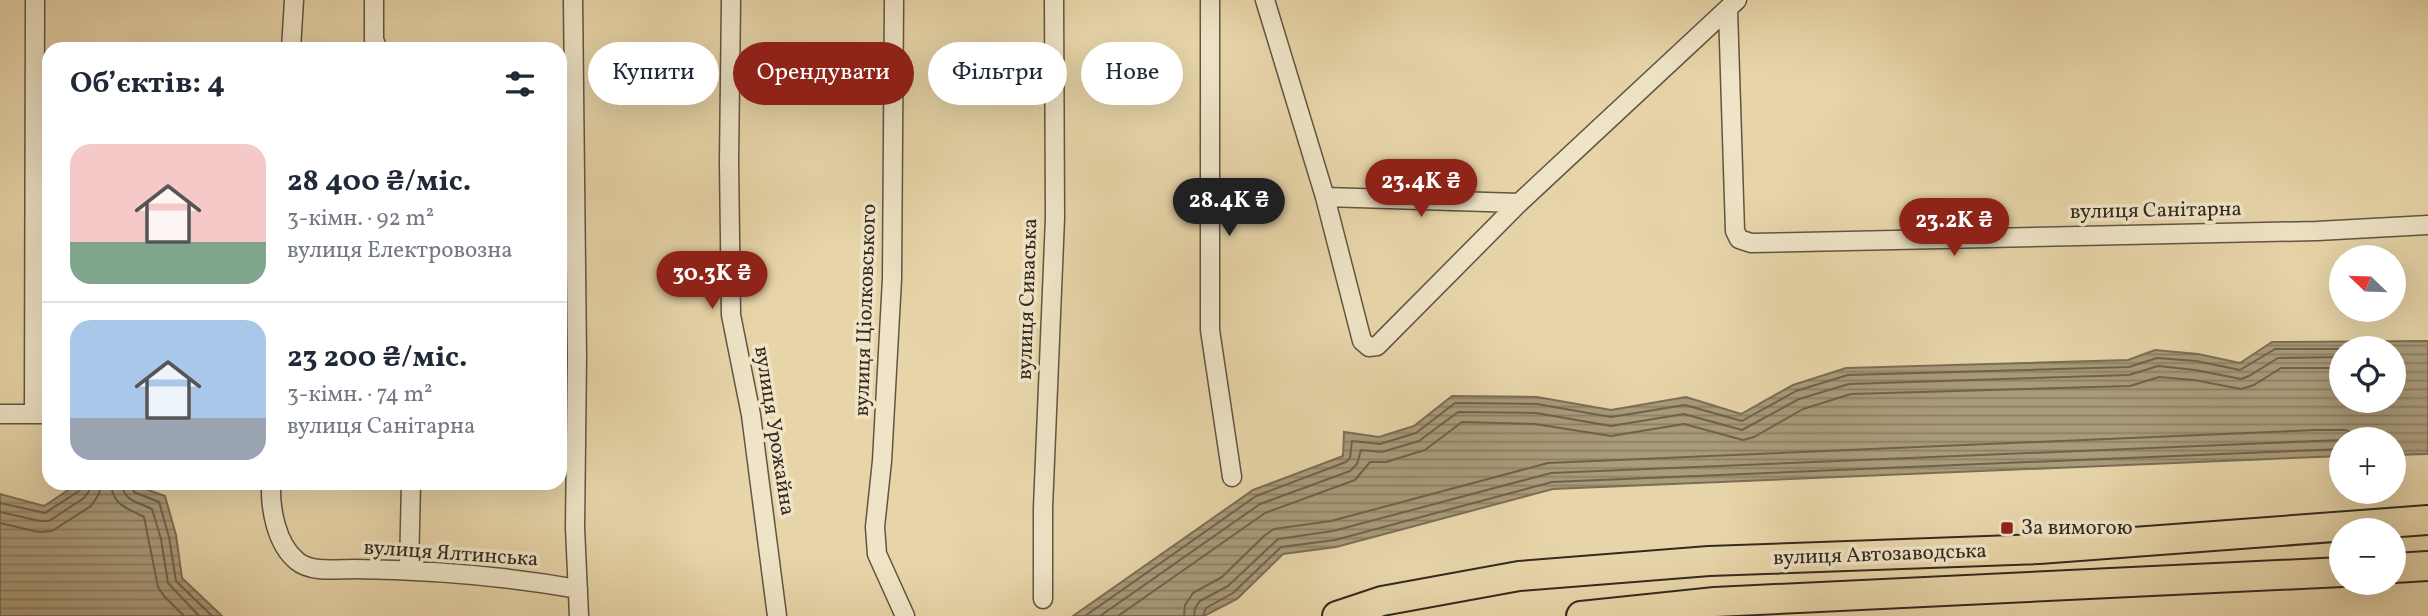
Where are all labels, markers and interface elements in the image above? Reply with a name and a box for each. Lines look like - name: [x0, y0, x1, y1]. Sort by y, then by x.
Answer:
- chip: Купити: [588, 42, 719, 105]
- chip: Орендувати: [733, 42, 914, 105]
- chip: Фільтри: [928, 42, 1067, 105]
- chip: Нове: [1081, 42, 1183, 105]
- text: Об’єктів: 4: [70, 63, 225, 105]
- icon: filters: [501, 65, 539, 103]
- pin: 23.4K ₴: [1356, 160, 1486, 219]
- text: 28 400 ₴/міс.: [287, 161, 471, 203]
- text: 23.4K ₴: [1381, 166, 1461, 198]
- icon: home: [126, 172, 210, 256]
- pin: 28.4K ₴: [1164, 178, 1294, 238]
- text: 28.4K ₴: [1189, 185, 1269, 217]
- street label: вулиця Санітарна: [2070, 195, 2242, 227]
- pin: 23.2K ₴: [1889, 198, 2019, 258]
- text: 3-кімн. · 92 m²: [287, 203, 434, 235]
- street label: вулиця Ціолковського: [848, 203, 884, 417]
- text: 23.2K ₴: [1915, 205, 1993, 237]
- street label: вулиця Сиваська: [1011, 218, 1045, 380]
- text: вулиця Електровозна: [287, 235, 513, 267]
- north arrow: [2329, 245, 2406, 322]
- map controls: [2329, 245, 2406, 595]
- pin: 30.3K ₴: [647, 252, 777, 311]
- text: 30.3K ₴: [672, 258, 752, 290]
- button: locate: [2329, 336, 2406, 413]
- text: 23 200 ₴/міс.: [287, 337, 468, 379]
- street label: вулиця Урожайна: [746, 344, 802, 518]
- icon: home: [126, 348, 210, 432]
- text: 3-кімн. · 74 m²: [287, 379, 433, 411]
- text: вулиця Санітарна: [287, 411, 475, 443]
- button: +: [2329, 427, 2406, 504]
- place label: За вимогою: [2021, 514, 2133, 543]
- button: −: [2329, 518, 2406, 595]
- marker: За вимогою: [1999, 520, 2015, 536]
- street label: вулиця Ялтинська: [363, 533, 539, 575]
- street label: вулиця Автозаводська: [1773, 537, 1987, 573]

